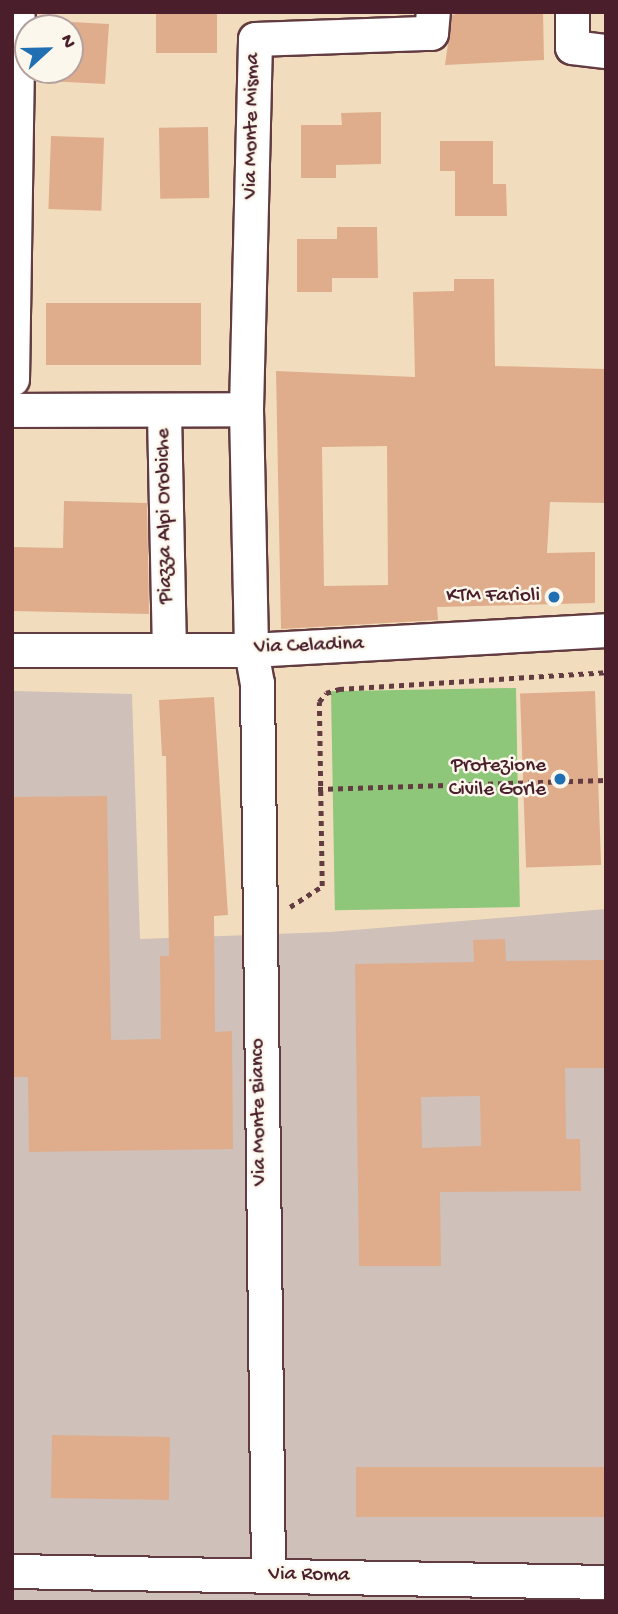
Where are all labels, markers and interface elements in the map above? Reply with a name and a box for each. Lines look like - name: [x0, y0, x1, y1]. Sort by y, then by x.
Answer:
- north arrow: [14, 14, 84, 84]
- text: N: [54, 32, 80, 52]
- street label: Via Monte Misma: [239, 53, 267, 199]
- street label: Piazza Alpi Orobiche: [152, 428, 180, 604]
- place label: KTM Farioli: [446, 584, 540, 610]
- marker: KTM Farioli: [546, 589, 562, 605]
- street label: Via Celadina: [254, 632, 364, 662]
- place label: Protezione Civile Gorle: [449, 754, 546, 804]
- marker: Protezione Civile Gorle: [552, 771, 568, 787]
- street label: Via Monte Bianco: [246, 1038, 274, 1186]
- street label: Via Roma: [268, 1563, 350, 1589]

